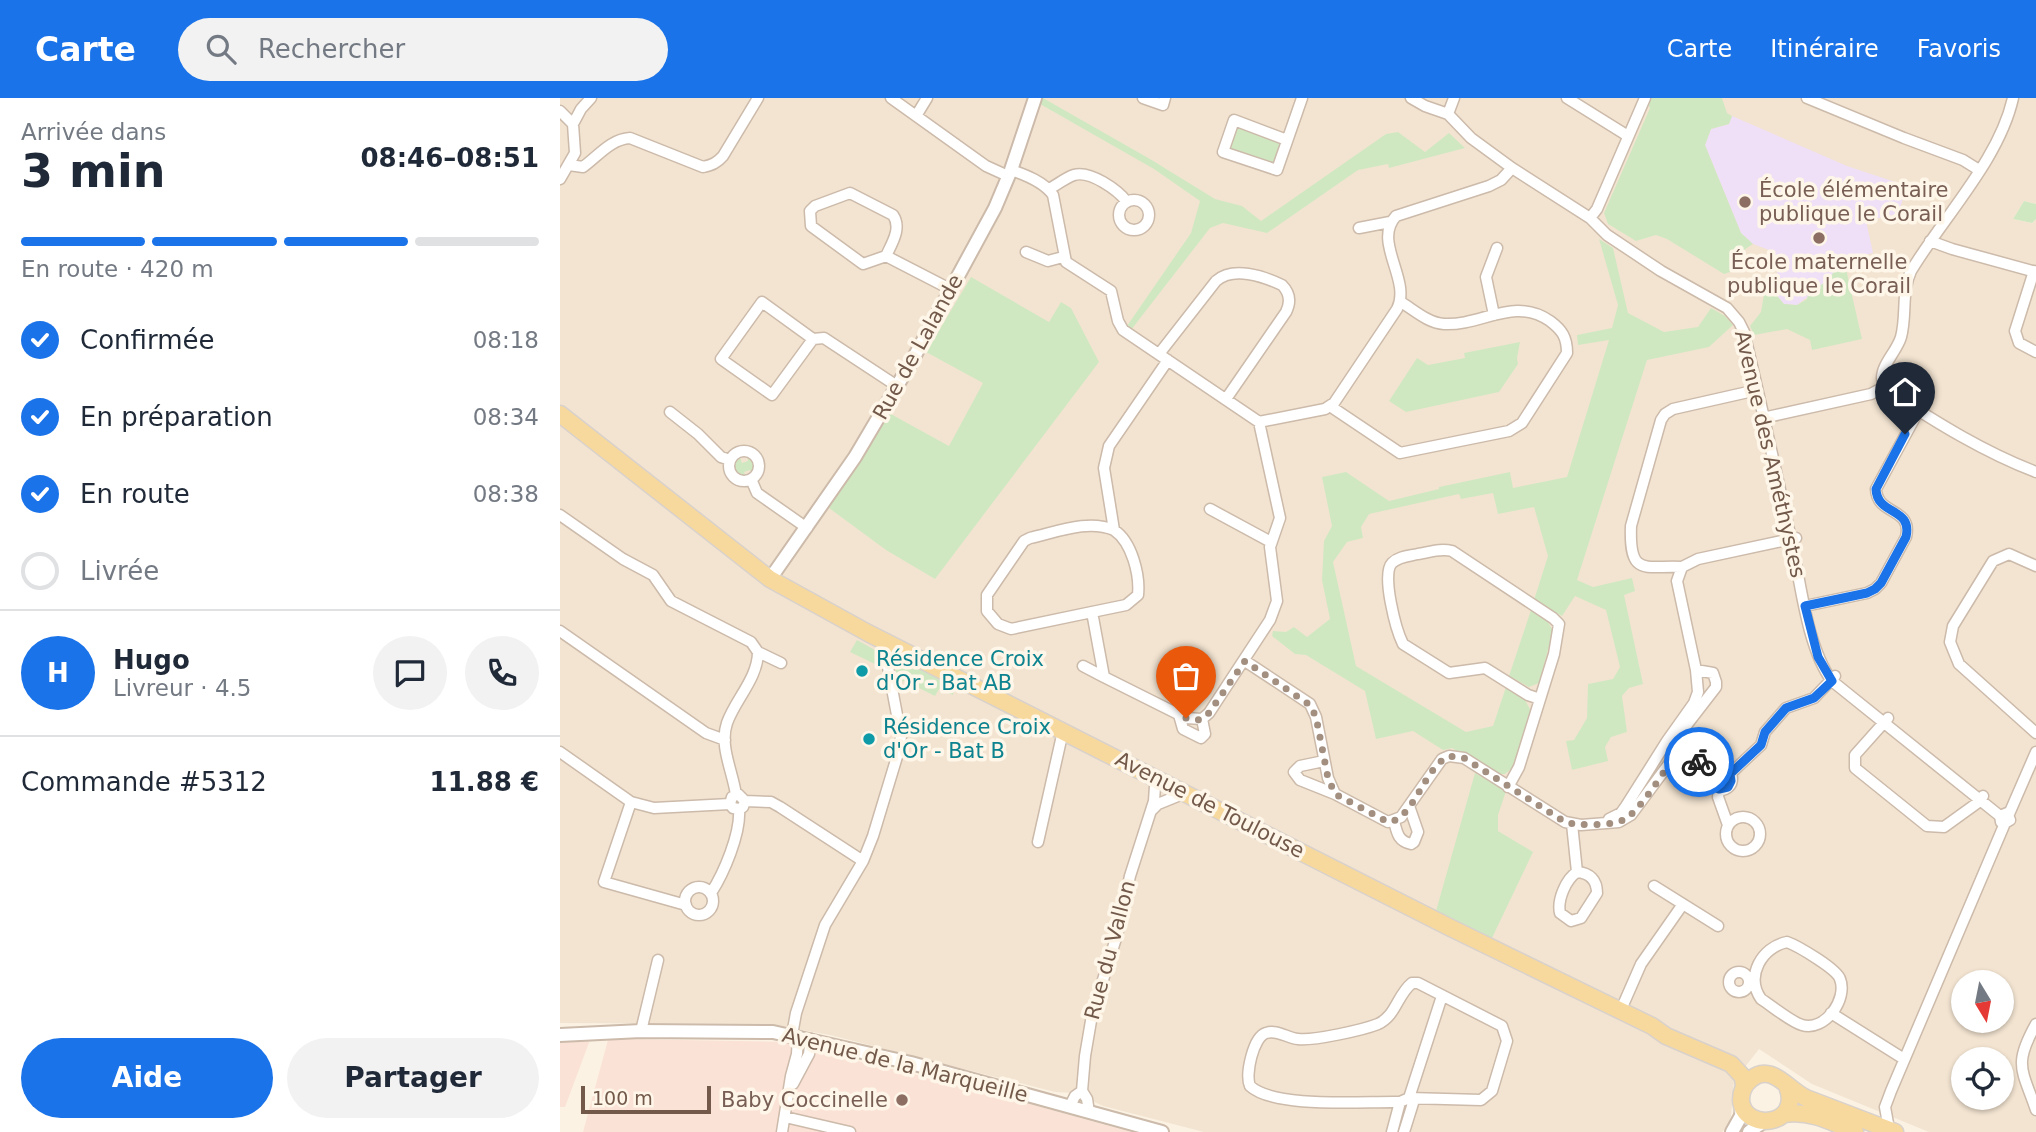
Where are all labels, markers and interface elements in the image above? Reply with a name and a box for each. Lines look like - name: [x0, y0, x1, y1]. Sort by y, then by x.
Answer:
- search box: [178, 18, 668, 81]
- text: Carte: [35, 30, 136, 69]
- icon: search: [202, 30, 240, 68]
- text: Rechercher: [258, 34, 405, 64]
- text: Carte: [1667, 35, 1732, 63]
- text: Itinéraire: [1770, 35, 1879, 63]
- text: Favoris: [1917, 35, 2001, 63]
- text: Arrivée dans: [21, 119, 166, 145]
- text: 08:46–08:51: [360, 143, 539, 173]
- text: 3 min: [21, 144, 165, 198]
- place label: École élémentaire publique le Corail: [1759, 177, 1948, 226]
- marker: École élémentaire publique le Corail: [1737, 194, 1753, 210]
- marker: École maternelle publique le Corail: [1811, 230, 1827, 246]
- place label: École maternelle publique le Corail: [1727, 249, 1911, 298]
- text: En route · 420 m: [21, 256, 214, 282]
- street label: Rue de Lalande: [868, 270, 968, 424]
- icon: check: [21, 321, 59, 359]
- text: Confirmée: [80, 325, 214, 355]
- text: 08:18: [473, 327, 539, 353]
- street label: Avenue des Améthystes: [1730, 328, 1810, 580]
- pin: [1875, 362, 1935, 434]
- icon: home: [1886, 373, 1924, 411]
- icon: check: [21, 398, 59, 436]
- text: En préparation: [80, 402, 273, 432]
- text: 08:34: [473, 404, 539, 430]
- icon: check: [21, 475, 59, 513]
- text: En route: [80, 479, 190, 509]
- text: 08:38: [473, 481, 539, 507]
- text: Livrée: [80, 556, 159, 586]
- button: chat: [373, 636, 447, 710]
- button: phone: [465, 636, 539, 710]
- text: Hugo: [113, 645, 190, 675]
- pin: [1156, 646, 1216, 718]
- place label: Résidence Croix d'Or - Bat AB: [876, 647, 1044, 695]
- icon: bag: [1167, 657, 1205, 695]
- text: H: [47, 658, 69, 688]
- marker: Résidence Croix d'Or - Bat AB: [854, 663, 870, 679]
- text: Livreur · 4.5: [113, 675, 251, 701]
- place label: Résidence Croix d'Or - Bat B: [883, 715, 1051, 763]
- courier: [1664, 727, 1734, 797]
- marker: Résidence Croix d'Or - Bat B: [861, 731, 877, 747]
- icon: bike: [1680, 743, 1718, 781]
- street label: Avenue de Toulouse: [1111, 747, 1309, 863]
- text: Commande #5312: [21, 767, 267, 797]
- text: 11.88 €: [430, 767, 539, 797]
- street label: Rue du Vallon: [1080, 878, 1140, 1022]
- north arrow: [1951, 970, 2014, 1032]
- map controls: [1951, 970, 2014, 1110]
- street label: Avenue de la Marqueille: [780, 1023, 1030, 1107]
- button: Aide: [21, 1038, 273, 1118]
- button: Partager: [287, 1038, 539, 1118]
- button: locate: [1951, 1047, 2014, 1110]
- scale bar: [581, 1083, 710, 1115]
- text: 100 m: [592, 1087, 653, 1109]
- place label: Baby Coccinelle: [721, 1088, 888, 1112]
- marker: Baby Coccinelle: [894, 1092, 910, 1108]

